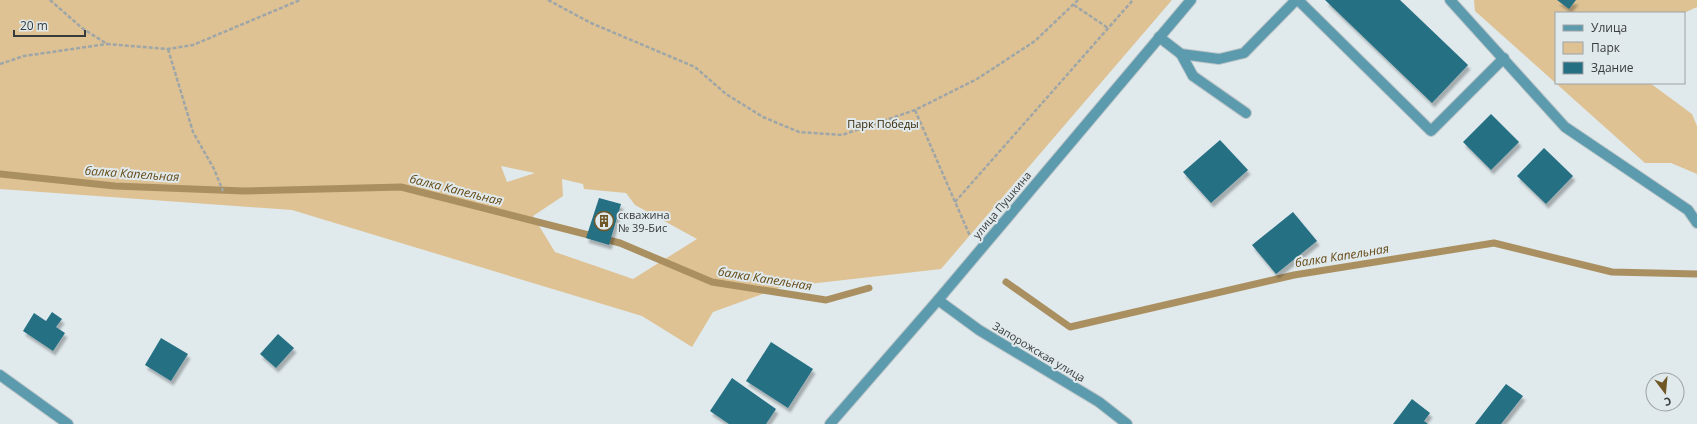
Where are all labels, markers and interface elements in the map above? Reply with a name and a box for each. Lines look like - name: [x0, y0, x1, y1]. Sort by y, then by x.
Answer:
- scale bar: [14, 12, 85, 38]
- legend: [1555, 12, 1685, 84]
- text: 20 m: [20, 17, 48, 34]
- text: Улица: [1591, 19, 1627, 36]
- text: Парк: [1591, 39, 1621, 56]
- text: Здание: [1591, 59, 1634, 76]
- park label: Парк Победы: [847, 116, 919, 131]
- water label: балка Капельная: [84, 162, 180, 185]
- street label: улица Пушкина: [969, 168, 1034, 242]
- water label: балка Капельная: [408, 170, 504, 209]
- place label: скважина № 39-Бис: [618, 207, 670, 235]
- building icon: скважина № 39-Бис: [593, 210, 615, 232]
- water label: балка Капельная: [1294, 240, 1390, 271]
- water label: балка Капельная: [717, 263, 813, 294]
- street label: Запорожская улица: [990, 318, 1088, 385]
- north arrow: [1645, 372, 1685, 412]
- text: С: [1662, 394, 1673, 410]

